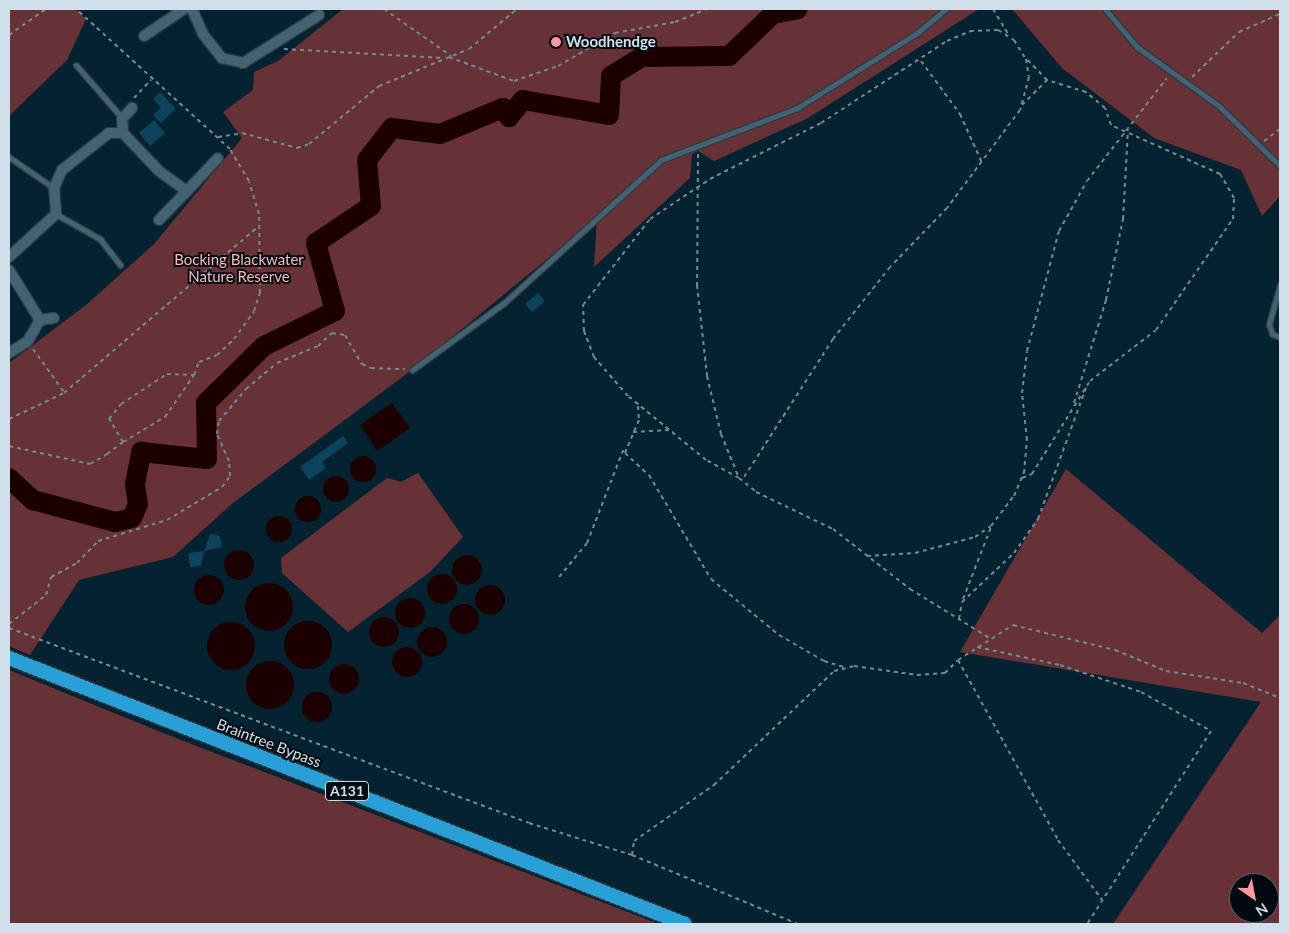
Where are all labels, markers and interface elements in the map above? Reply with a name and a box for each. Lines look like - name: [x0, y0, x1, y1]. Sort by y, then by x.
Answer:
- place label: Woodhendge: [566, 33, 656, 51]
- marker: Woodhendge: [550, 36, 562, 48]
- park label: Bocking Blackwater Nature Reserve: [174, 250, 304, 285]
- street label: Braintree Bypass: [214, 715, 324, 771]
- road number: A131: [324, 779, 370, 802]
- north arrow: [1229, 873, 1279, 923]
- text: N: [1253, 900, 1271, 920]

